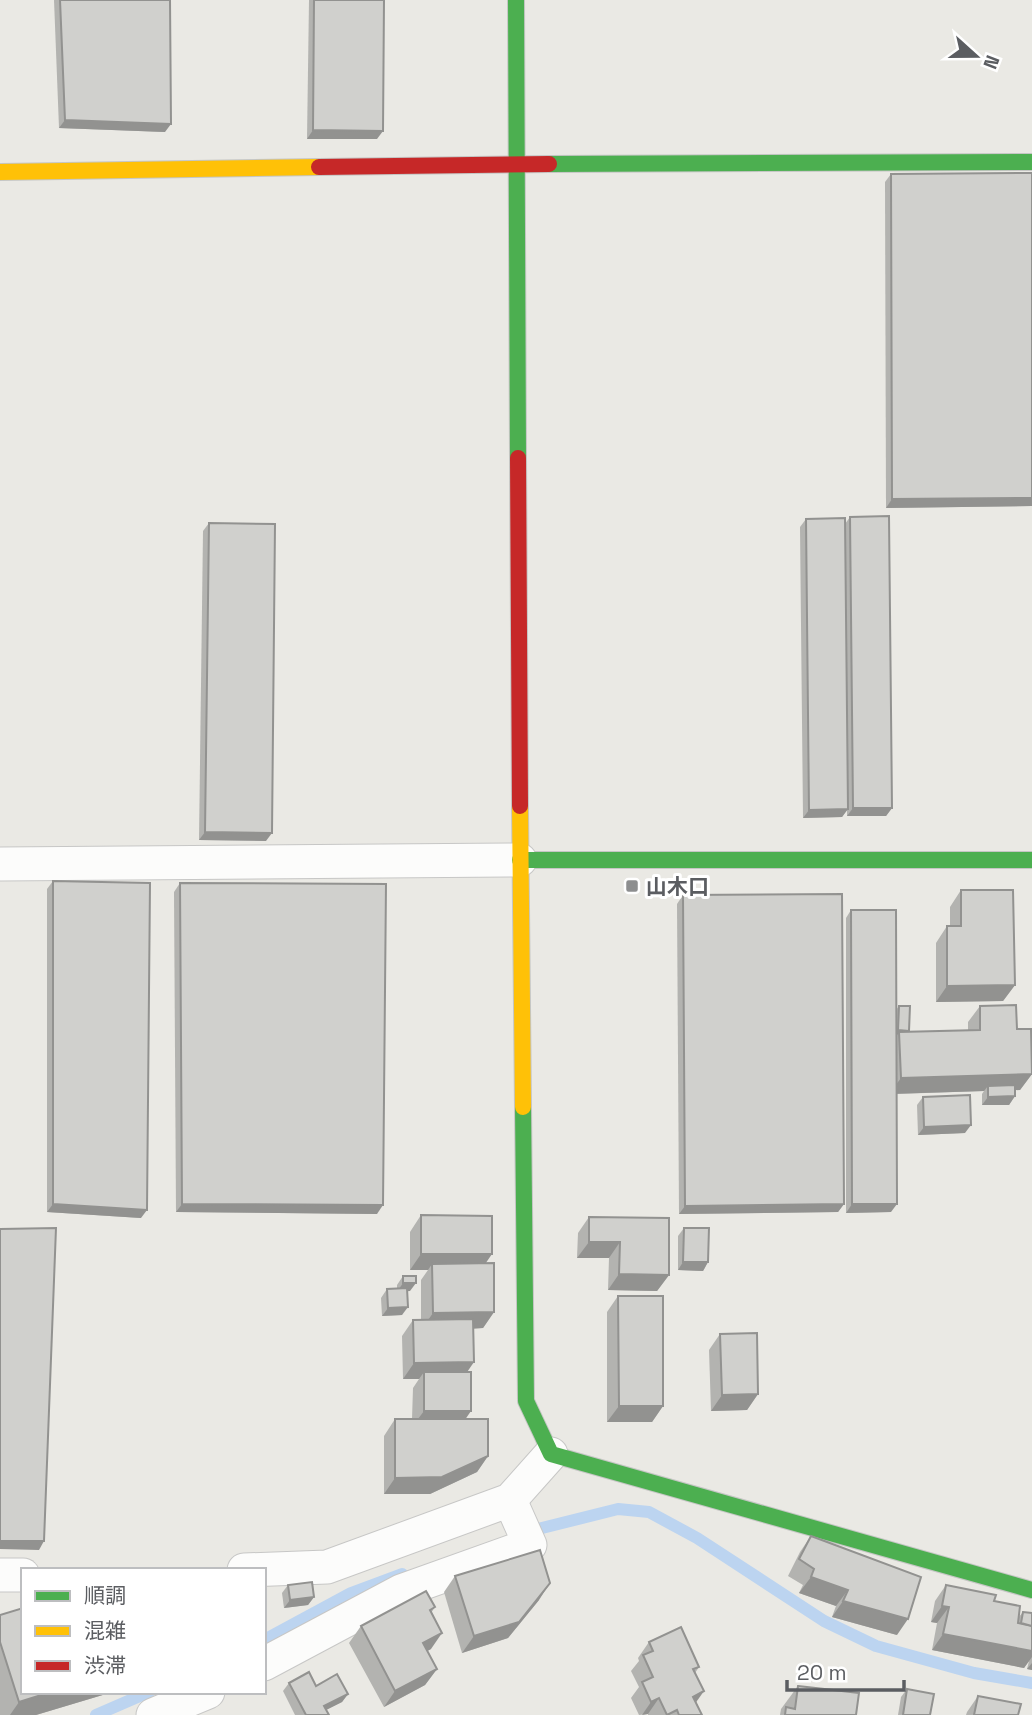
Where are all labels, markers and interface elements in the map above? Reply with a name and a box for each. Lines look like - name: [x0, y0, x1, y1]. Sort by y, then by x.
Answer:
- north arrow: [941, 21, 1011, 91]
- text: N: [977, 51, 1005, 72]
- place label: 山木口: [646, 873, 709, 900]
- marker: 山木口: [624, 878, 640, 894]
- legend: [21, 1568, 266, 1694]
- text: 順調: [84, 1582, 126, 1609]
- text: 混雑: [84, 1617, 126, 1644]
- scale bar: [787, 1648, 904, 1692]
- text: 渋滞: [84, 1652, 126, 1679]
- text: 20 m: [797, 1659, 847, 1686]

